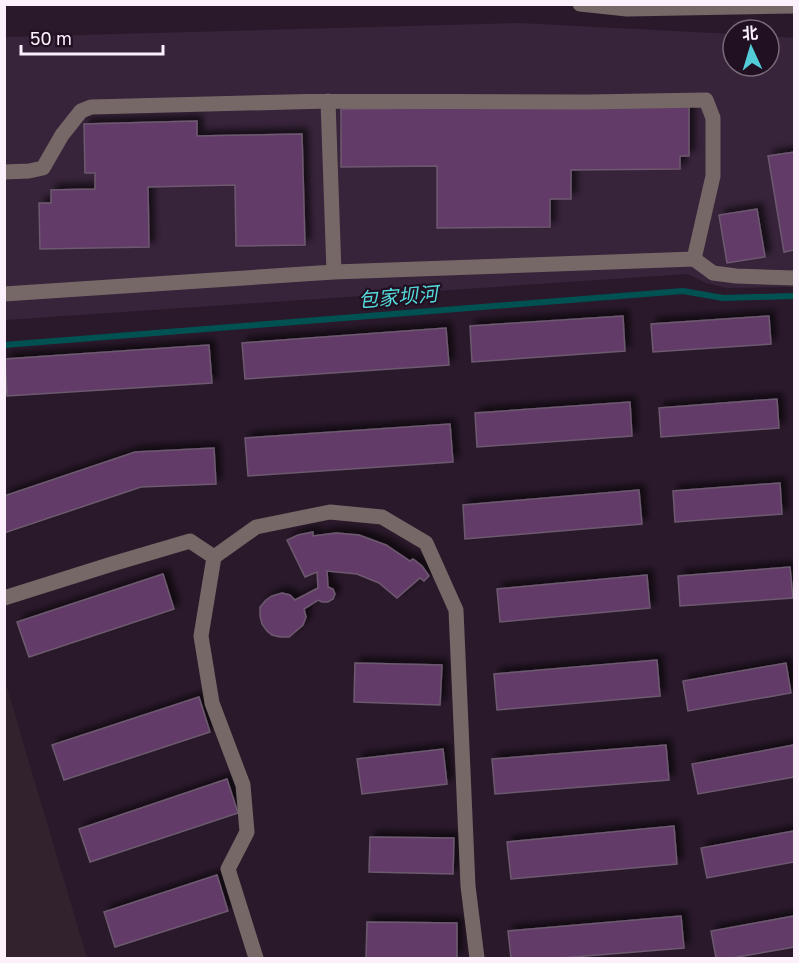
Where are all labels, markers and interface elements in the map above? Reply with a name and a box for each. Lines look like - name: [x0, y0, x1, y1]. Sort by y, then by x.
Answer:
- scale bar: [21, 18, 164, 56]
- north arrow: [721, 18, 781, 78]
- text: 北: [741, 23, 759, 44]
- text: 50 m: [30, 27, 72, 49]
- water label: 包家坝河: [357, 280, 443, 311]

